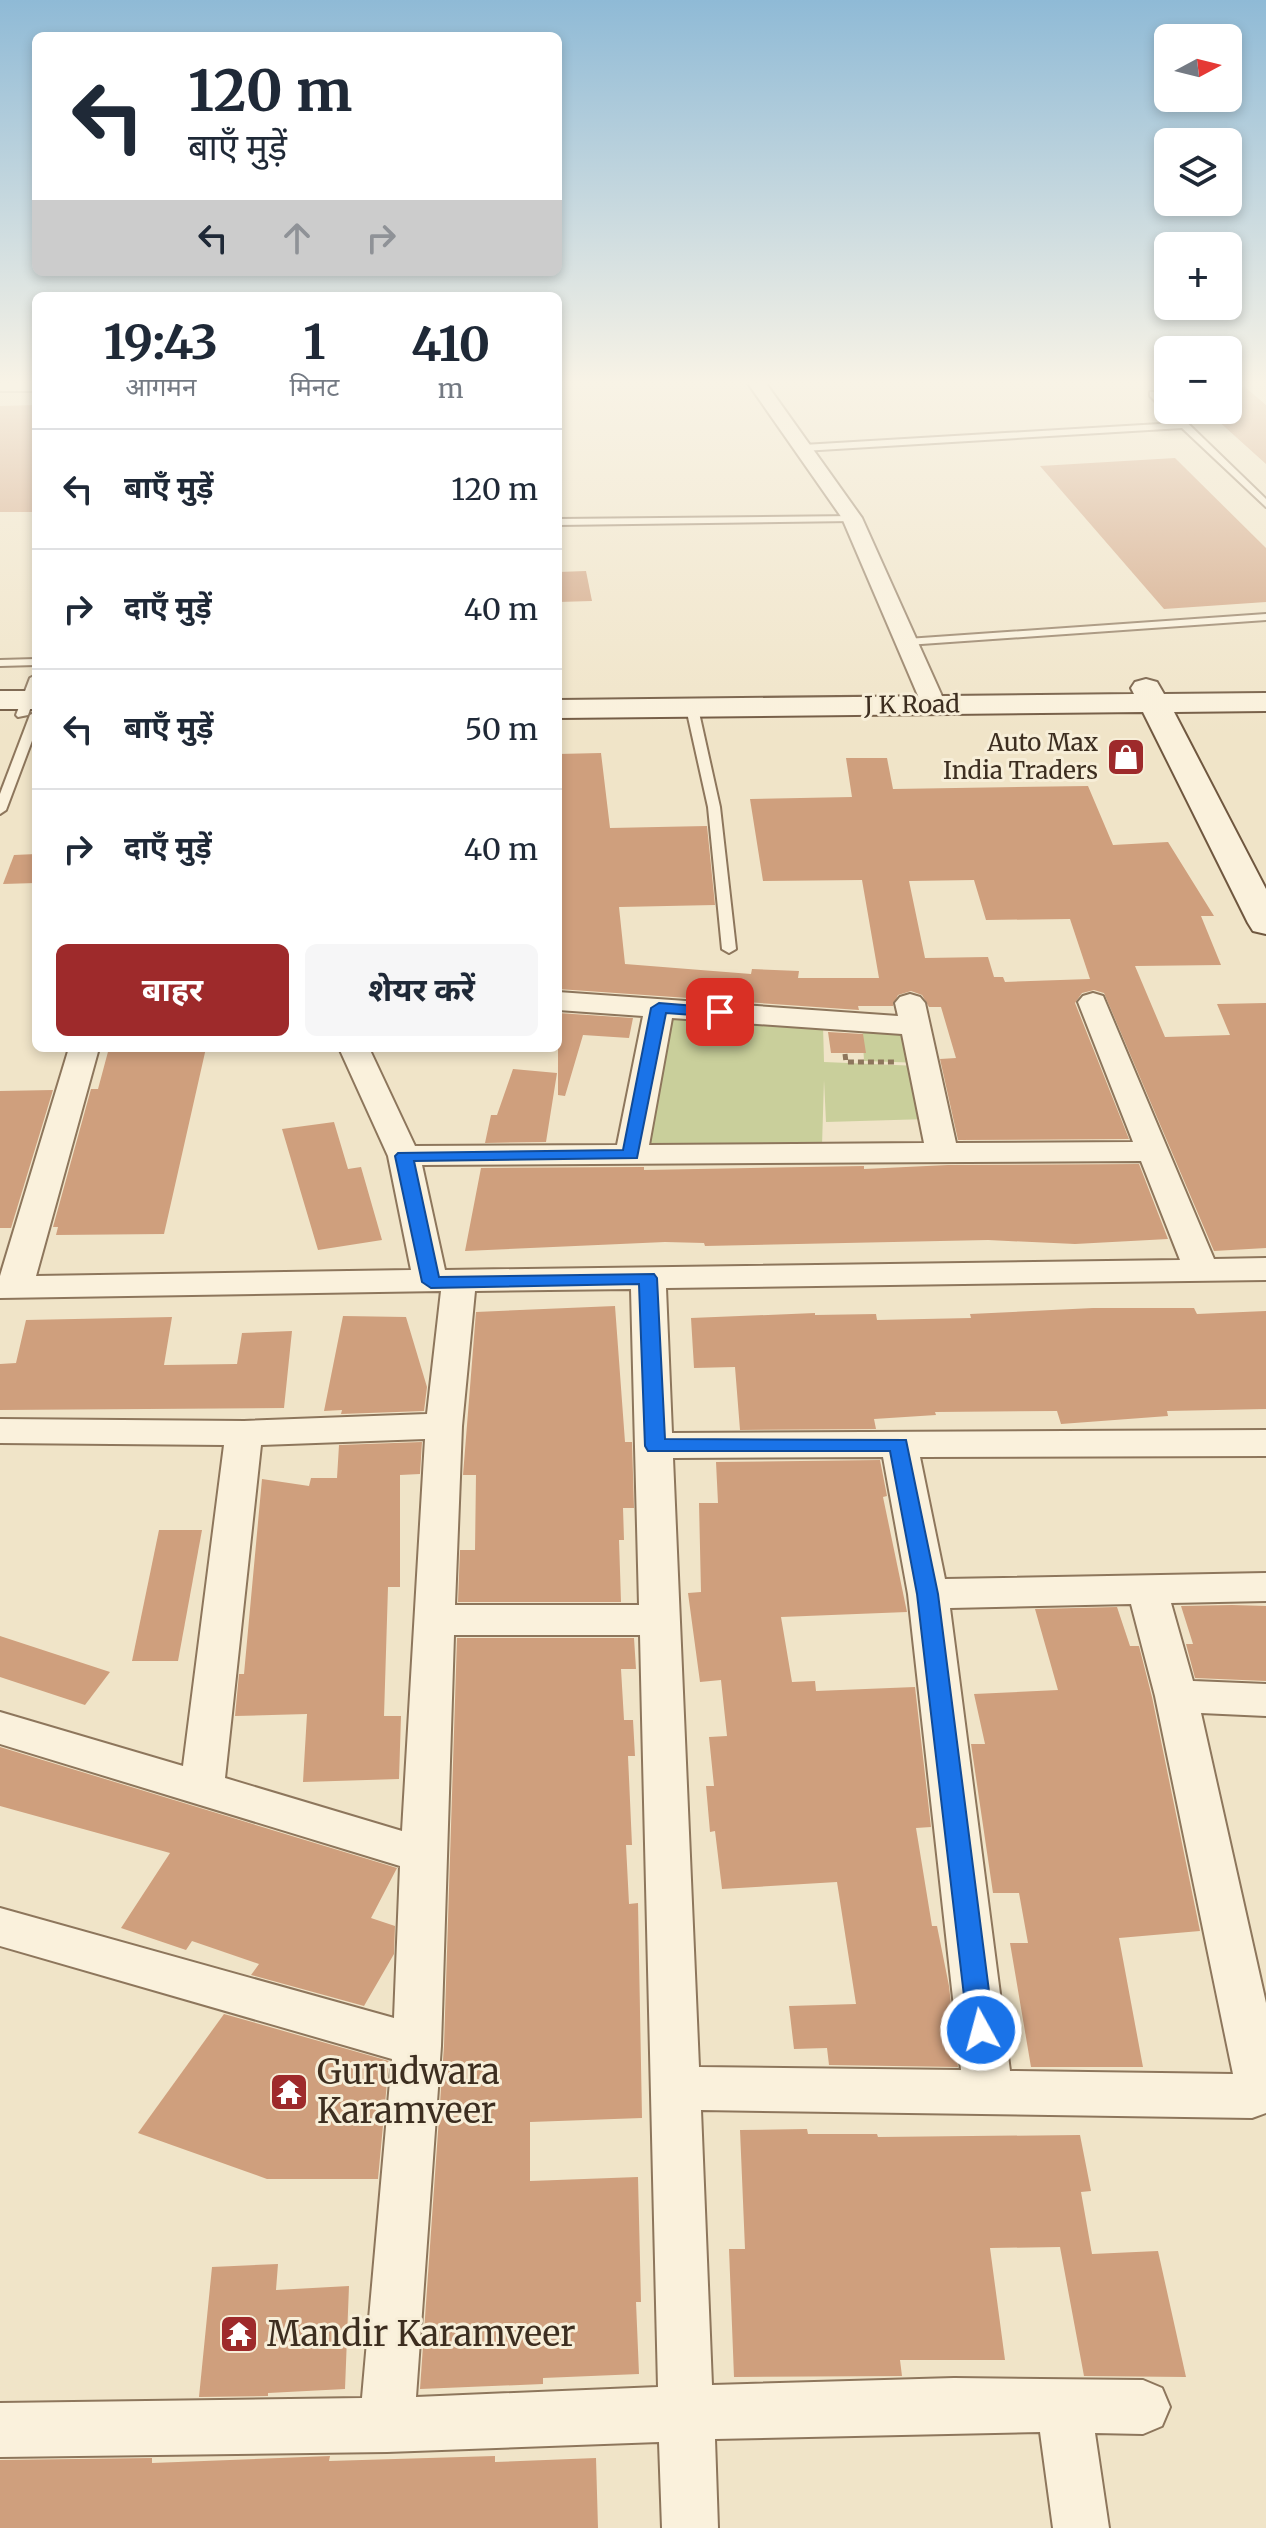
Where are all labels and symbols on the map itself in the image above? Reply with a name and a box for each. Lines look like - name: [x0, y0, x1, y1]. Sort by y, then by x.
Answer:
- north arrow: [1154, 24, 1242, 112]
- street label: J K Road: [863, 688, 960, 721]
- place label: Auto Max India Traders: [943, 727, 1099, 786]
- shop icon: Auto Max India Traders: [1105, 736, 1147, 778]
- pin: [686, 978, 754, 1046]
- position arrow: [939, 1988, 1023, 2072]
- place label: Gurudwara Karamveer: [317, 2051, 500, 2132]
- temple icon: Gurudwara Karamveer: [268, 2071, 310, 2113]
- temple icon: Mandir Karamveer: [218, 2313, 260, 2355]
- place label: Mandir Karamveer: [267, 2313, 576, 2355]

